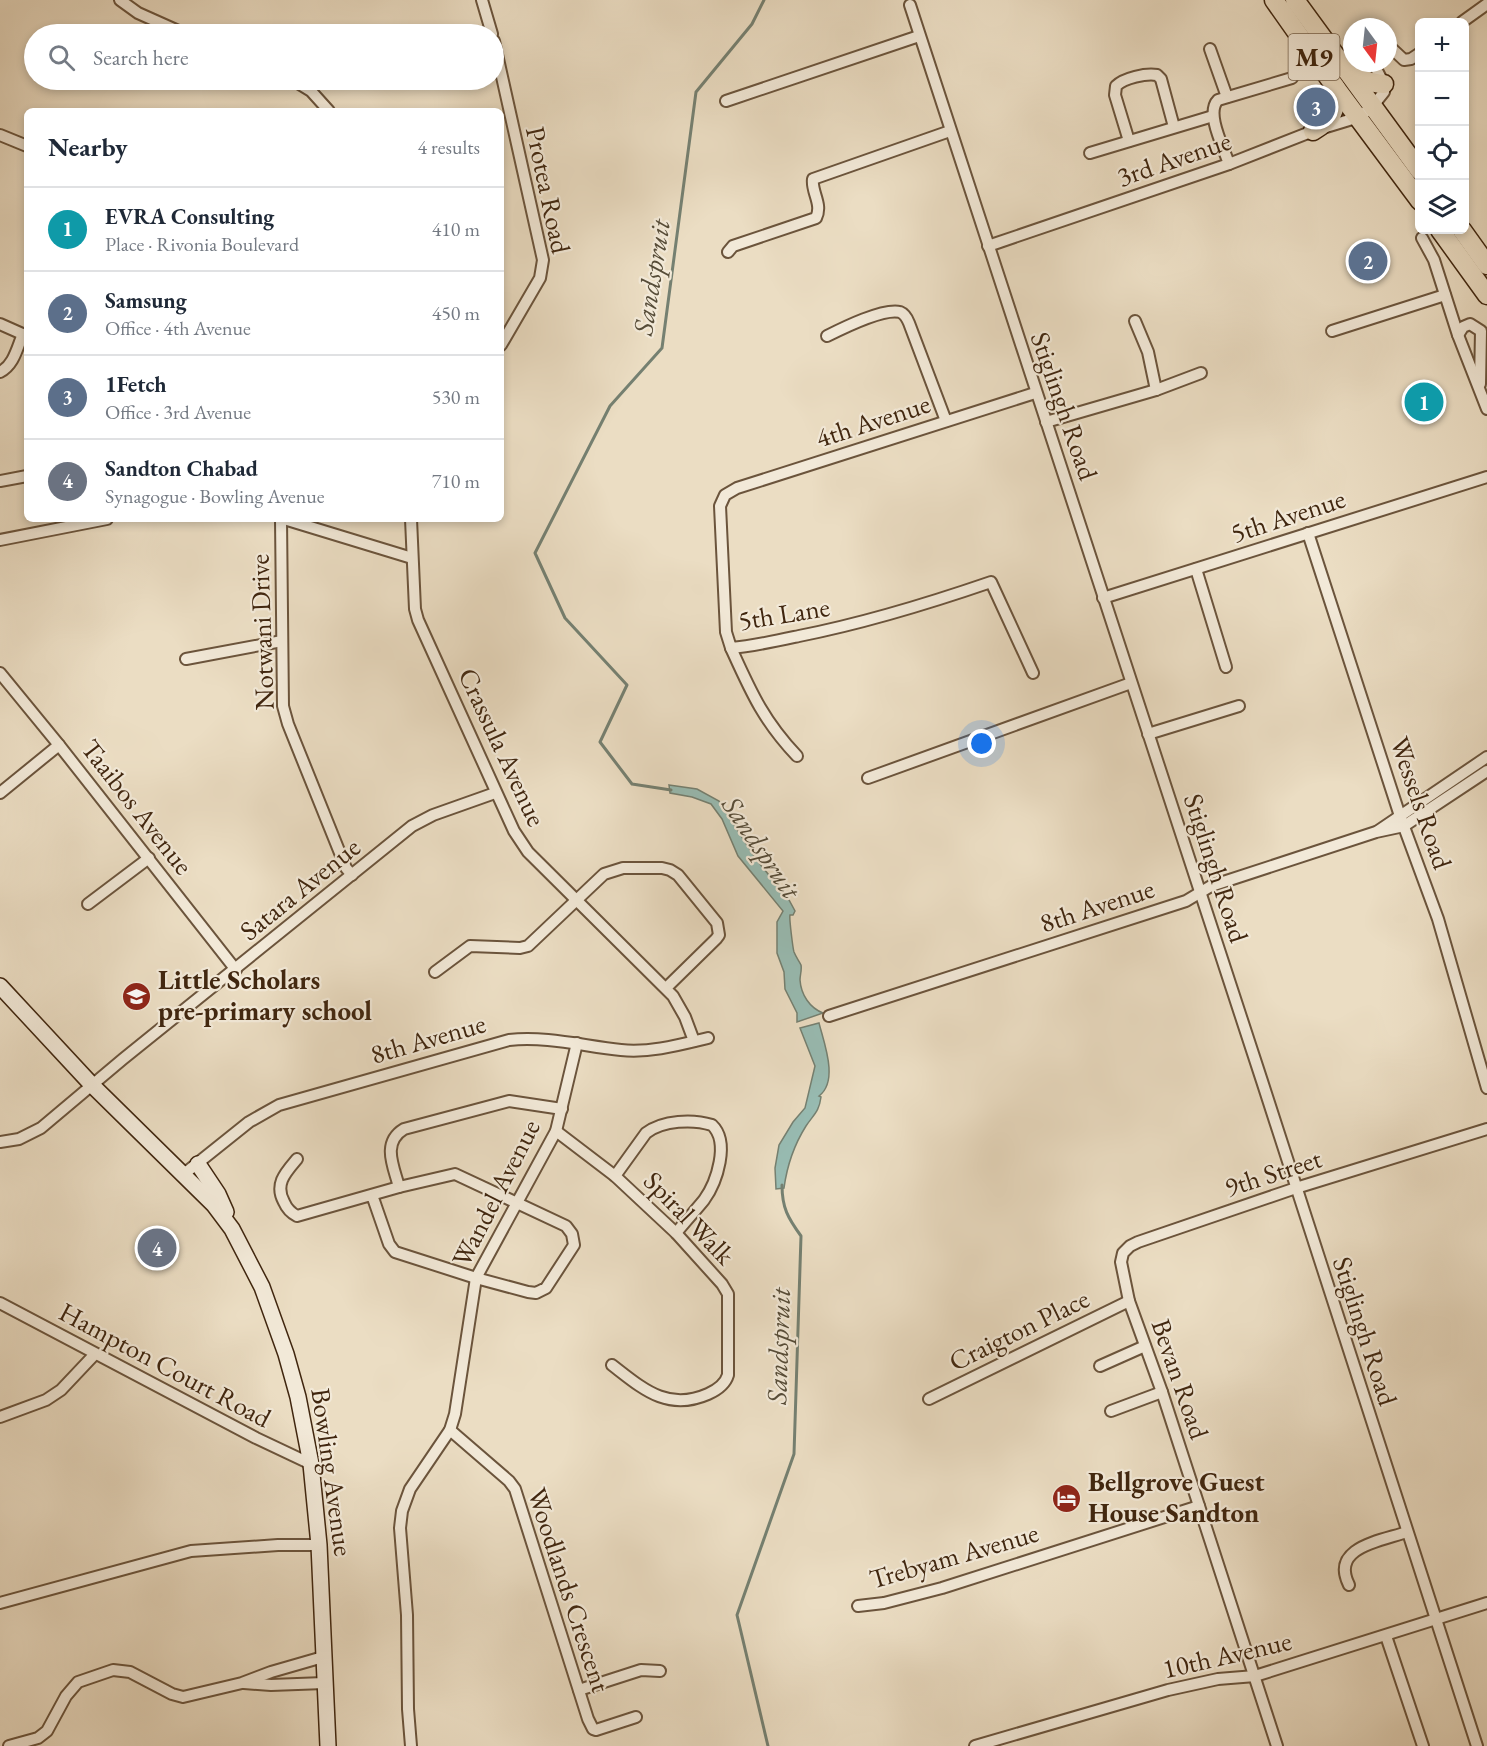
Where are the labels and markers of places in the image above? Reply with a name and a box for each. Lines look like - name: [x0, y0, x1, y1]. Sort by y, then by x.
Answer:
- pin: 3: [1296, 84, 1336, 130]
- pin: 2: [1348, 238, 1388, 284]
- pin: 1: [1404, 380, 1444, 424]
- place label: Little Scholars pre-primary school: [158, 962, 372, 1028]
- school or university icon: Little Scholars pre-primary school: [121, 980, 153, 1012]
- pin: 4: [138, 1226, 176, 1270]
- place label: Bellgrove Guest House Sandton: [1088, 1464, 1265, 1530]
- hotel icon: Bellgrove Guest House Sandton: [1051, 1482, 1083, 1514]

